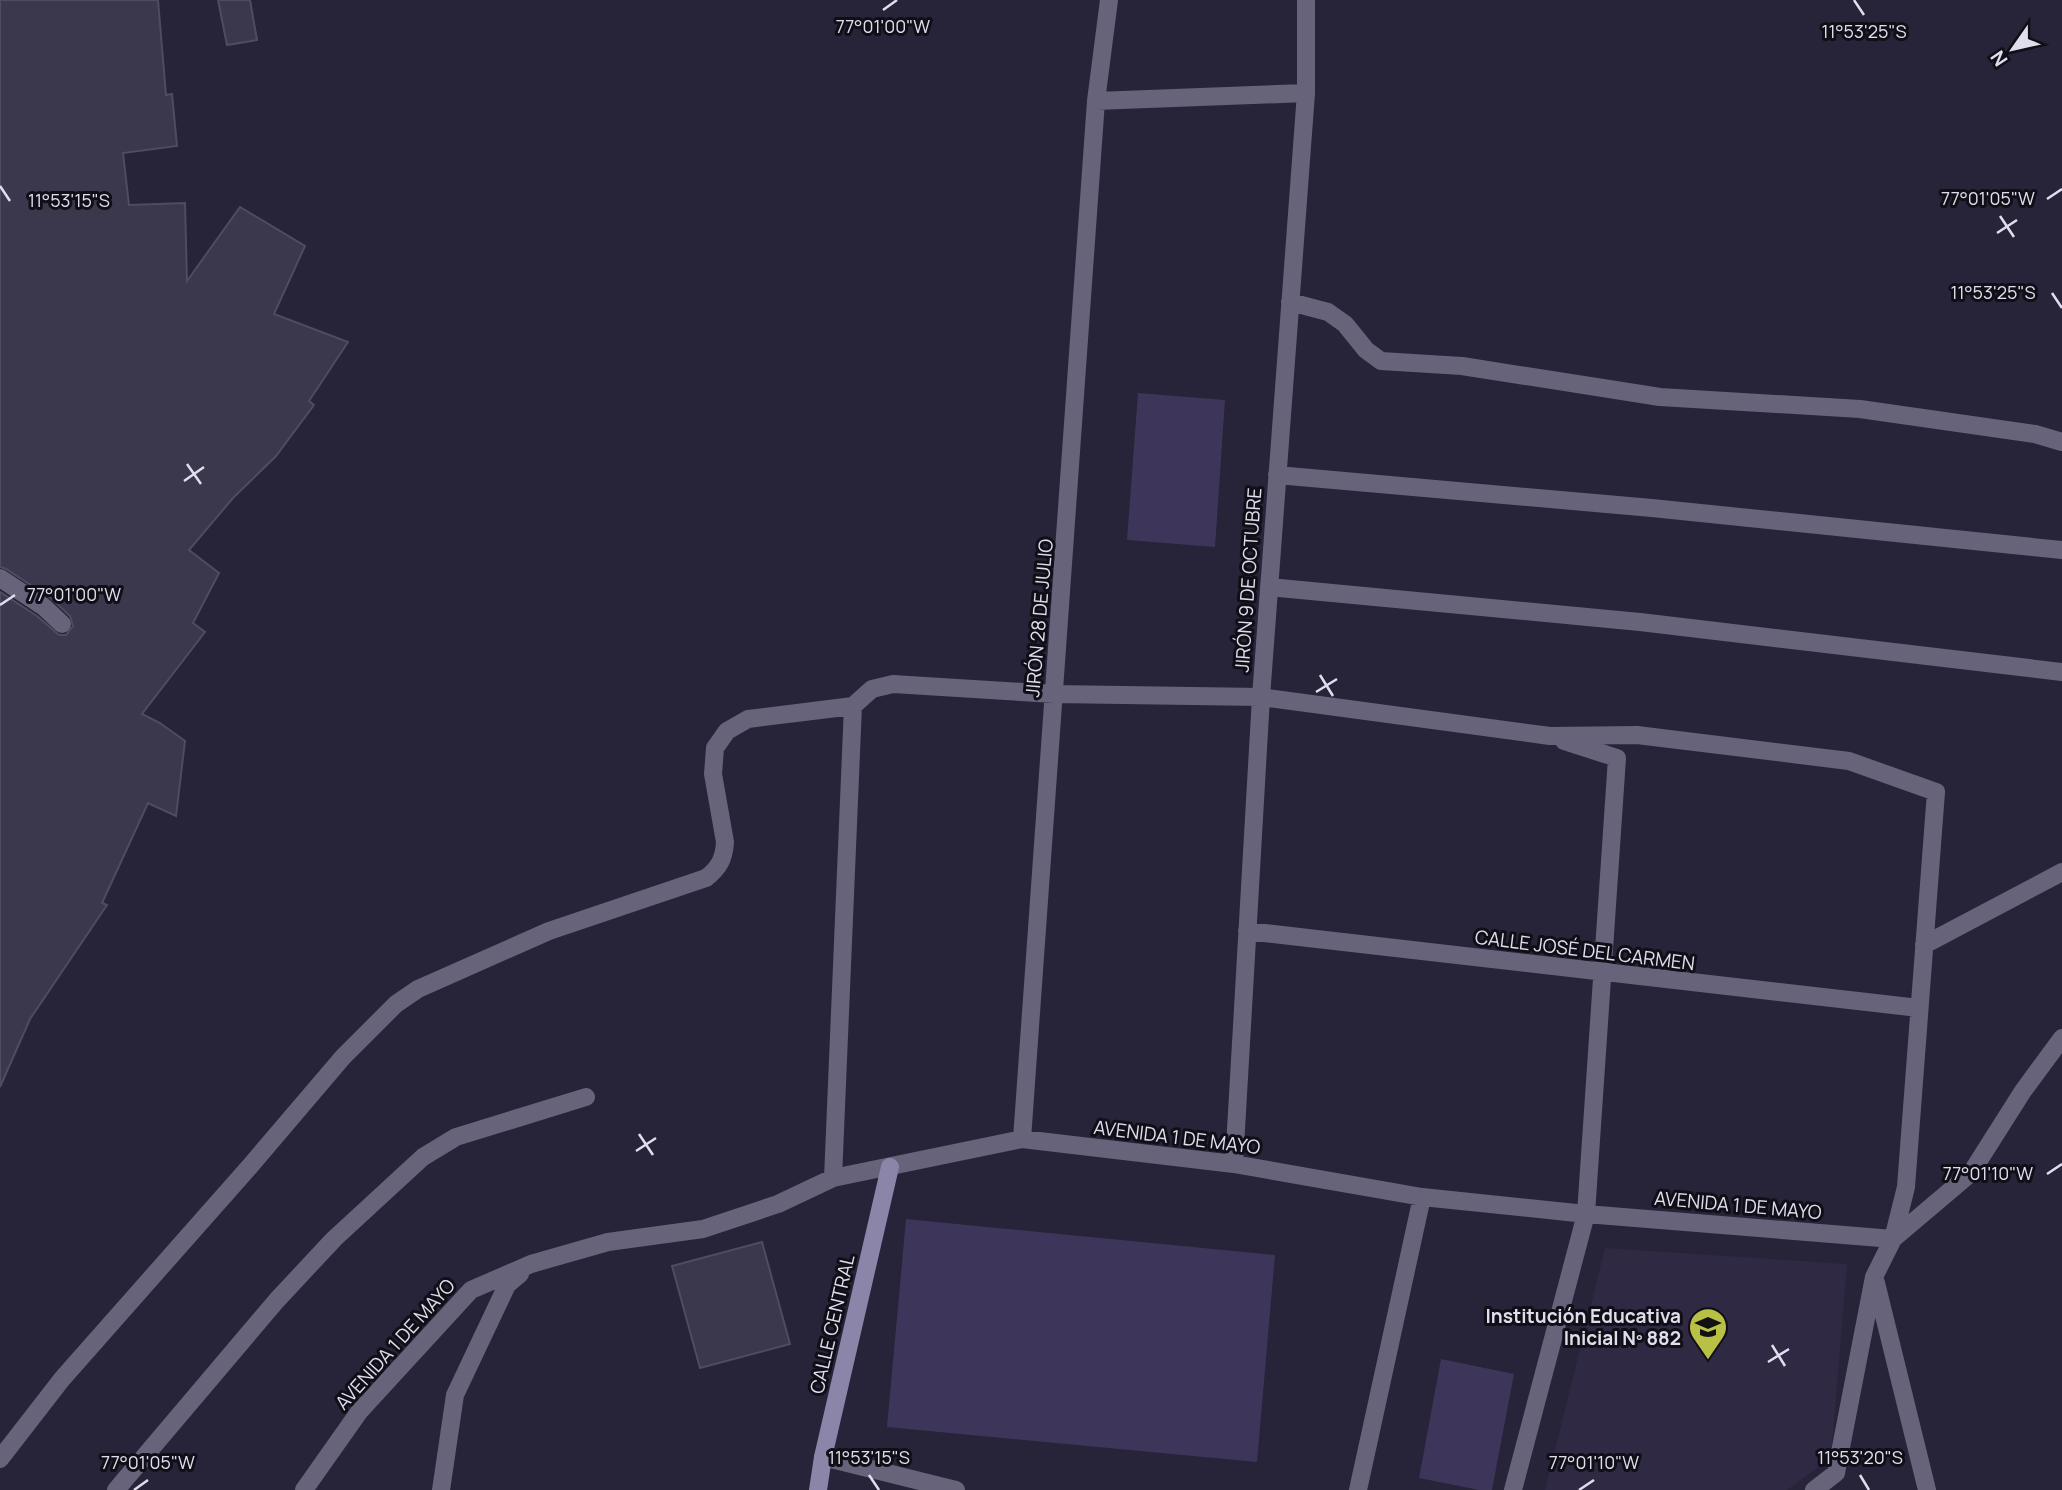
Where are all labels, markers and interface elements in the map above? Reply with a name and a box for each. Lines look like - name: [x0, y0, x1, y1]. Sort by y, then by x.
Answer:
- text: 77°01'00"W: [836, 14, 930, 38]
- north arrow: [1978, 14, 2048, 84]
- text: 11°53'25"S: [1821, 19, 1907, 43]
- text: N: [1984, 46, 2014, 71]
- text: 77°01'05"W: [1941, 186, 2035, 210]
- text: 11°53'15"S: [28, 188, 110, 212]
- text: 11°53'25"S: [1950, 280, 2036, 304]
- street label: JIRÓN 9 DE OCTUBRE: [1229, 487, 1267, 673]
- street label: JIRÓN 28 DE JULIO: [1019, 537, 1059, 698]
- text: 77°01'00"W: [27, 582, 121, 606]
- street label: CALLE JOSÉ DEL CARMEN: [1474, 924, 1696, 976]
- street label: AVENIDA 1 DE MAYO: [1092, 1114, 1262, 1160]
- text: 77°01'10"W: [1943, 1161, 2033, 1185]
- street label: AVENIDA 1 DE MAYO: [1653, 1185, 1823, 1225]
- street label: CALLE CENTRAL: [803, 1252, 861, 1396]
- street label: AVENIDA 1 DE MAYO: [329, 1273, 461, 1415]
- place label: Institución Educativa Inicial Nº 882: [1486, 1303, 1681, 1351]
- school or university icon: Institución Educativa Inicial Nº 882: [1687, 1306, 1729, 1361]
- text: 11°53'15"S: [828, 1445, 910, 1469]
- text: 11°53'20"S: [1817, 1445, 1903, 1469]
- text: 77°01'05"W: [101, 1450, 195, 1474]
- text: 77°01'10"W: [1549, 1450, 1639, 1474]

